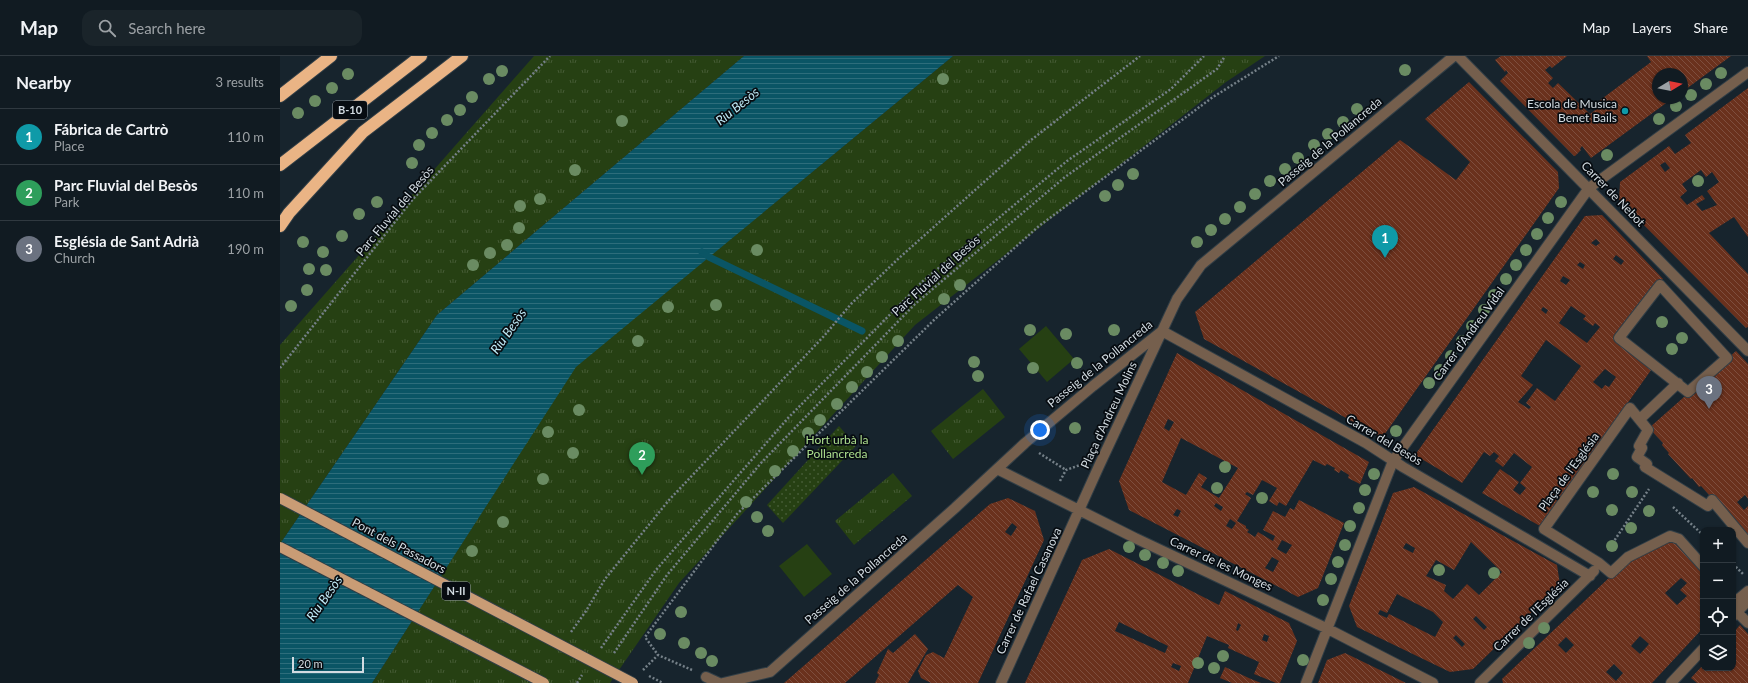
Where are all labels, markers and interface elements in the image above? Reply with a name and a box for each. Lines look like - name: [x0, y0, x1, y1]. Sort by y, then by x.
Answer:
- search box: [82, 10, 362, 46]
- text: Map: [20, 16, 58, 39]
- icon: search: [96, 17, 118, 39]
- text: Search here: [128, 19, 206, 37]
- text: Map: [1582, 19, 1610, 36]
- text: Layers: [1632, 19, 1672, 36]
- text: Share: [1694, 19, 1728, 36]
- north arrow: [1652, 68, 1688, 104]
- text: Nearby: [16, 72, 71, 93]
- text: 3 results: [216, 74, 264, 90]
- water label: Riu Besòs: [712, 84, 762, 128]
- street label: Passeig de la Pollancreda: [1275, 94, 1385, 189]
- place label: Escola de Musica Benet Bails: [1527, 96, 1617, 125]
- road number: B-10: [333, 101, 367, 119]
- marker: Escola de Musica Benet Bails: [1620, 106, 1630, 116]
- text: Fábrica de Cartrò: [54, 120, 168, 138]
- text: 1: [25, 129, 33, 145]
- text: 110 m: [227, 129, 264, 145]
- text: Place: [54, 138, 84, 154]
- street label: Carrer de Nebot: [1578, 158, 1649, 230]
- street label: Parc Fluvial del Besòs: [352, 162, 437, 259]
- text: Parc Fluvial del Besòs: [54, 176, 198, 194]
- text: 2: [25, 185, 33, 201]
- text: 110 m: [227, 185, 264, 201]
- text: Park: [54, 194, 79, 210]
- pin: 1: [1372, 225, 1398, 258]
- text: Església de Sant Adrià: [54, 232, 199, 250]
- street label: Parc Fluvial del Besòs: [889, 232, 983, 319]
- text: 3: [25, 241, 33, 257]
- text: 190 m: [227, 241, 264, 257]
- text: Church: [54, 250, 95, 266]
- street label: Carrer d'Andreu Vidal: [1430, 284, 1508, 384]
- water label: Riu Besòs: [487, 305, 529, 357]
- street label: Passeig de la Pollancreda: [1044, 317, 1155, 411]
- street label: Plaça d'Andreu Molins: [1077, 359, 1140, 471]
- pin: 3: [1696, 376, 1722, 409]
- street label: Carrer del Besòs: [1343, 411, 1425, 468]
- your location: [1030, 420, 1050, 440]
- street label: Plaça de l'Església: [1535, 429, 1602, 514]
- park label: Hort urbà la Pollancreda: [805, 432, 869, 461]
- pin: 2: [629, 442, 655, 475]
- street label: Pont dels Passadors: [350, 514, 449, 577]
- street label: Carrer de Rafael Casanova: [993, 525, 1065, 657]
- map controls: [1700, 527, 1736, 671]
- button: +: [1700, 527, 1736, 563]
- street label: Passeig de la Pollancreda: [801, 530, 910, 627]
- street label: Carrer de les Monges: [1167, 533, 1275, 594]
- button: −: [1700, 563, 1736, 599]
- water label: Riu Besòs: [303, 572, 345, 624]
- street label: Carrer de l'Església: [1490, 575, 1571, 654]
- road number: N-II: [442, 582, 470, 600]
- button: locate: [1700, 599, 1736, 635]
- button: layers: [1700, 635, 1736, 671]
- scale bar: [292, 655, 364, 674]
- text: 20 m: [298, 657, 323, 670]

